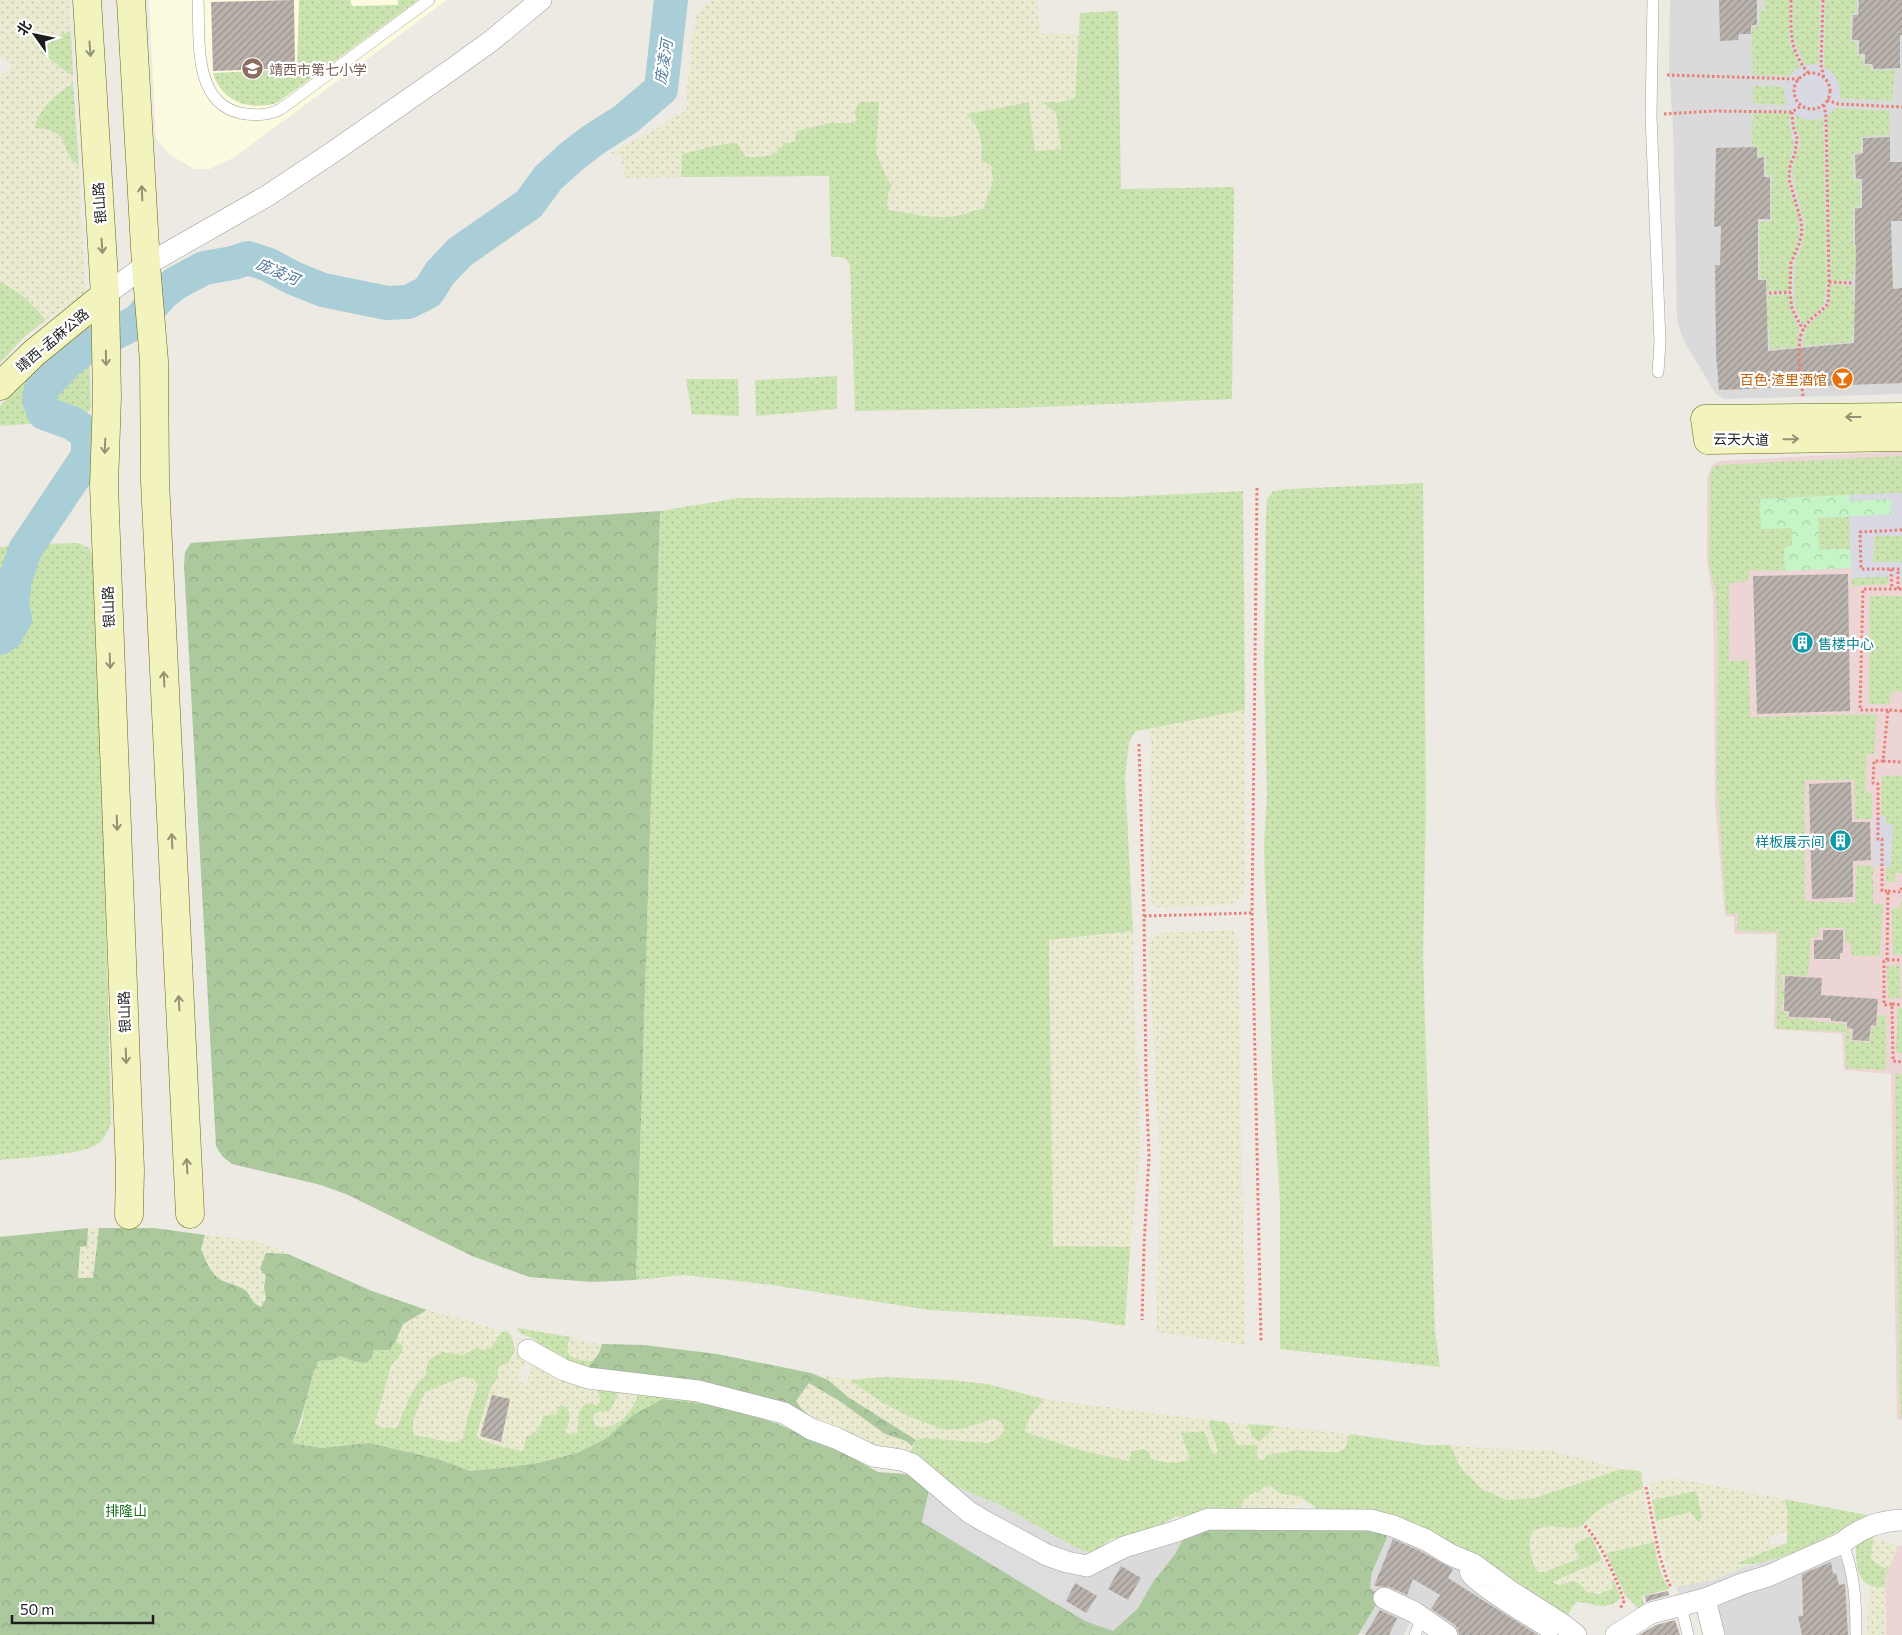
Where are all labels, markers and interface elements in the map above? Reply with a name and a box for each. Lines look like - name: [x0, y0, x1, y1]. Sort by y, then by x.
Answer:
- north arrow: [10, 10, 60, 60]
- text: 北: [13, 17, 35, 38]
- water label: 庞凌河: [651, 35, 676, 86]
- one-way arrow: [85, 40, 94, 56]
- school or university icon: 靖西市第七小学: [241, 57, 265, 81]
- place label: 靖西市第七小学: [269, 61, 367, 78]
- street label: 银山路: [89, 181, 109, 225]
- one-way arrow: [138, 185, 147, 201]
- one-way arrow: [97, 238, 106, 254]
- water label: 庞凌河: [254, 254, 305, 289]
- street label: 靖西-孟麻公路: [12, 305, 92, 375]
- one-way arrow: [102, 350, 111, 366]
- bar icon: 百色·渣里酒馆: [1831, 367, 1855, 391]
- place label: 百色·渣里酒馆: [1740, 371, 1827, 388]
- one-way arrow: [1846, 412, 1862, 422]
- street label: 云天大道: [1713, 430, 1769, 448]
- one-way arrow: [1783, 434, 1799, 444]
- one-way arrow: [101, 438, 110, 454]
- street label: 银山路: [99, 586, 117, 628]
- building icon: 售楼中心: [1790, 631, 1814, 655]
- place label: 售楼中心: [1818, 635, 1874, 652]
- one-way arrow: [106, 653, 115, 669]
- one-way arrow: [160, 671, 169, 687]
- one-way arrow: [112, 815, 121, 831]
- building icon: 样板展示间: [1829, 829, 1853, 853]
- one-way arrow: [167, 833, 176, 849]
- place label: 样板展示间: [1755, 833, 1825, 850]
- street label: 银山路: [115, 991, 133, 1033]
- one-way arrow: [175, 995, 184, 1011]
- one-way arrow: [121, 1047, 130, 1063]
- one-way arrow: [182, 1158, 191, 1174]
- park label: 排隆山: [105, 1502, 147, 1519]
- scale bar: [12, 1592, 154, 1624]
- text: 50 m: [20, 1600, 54, 1618]

